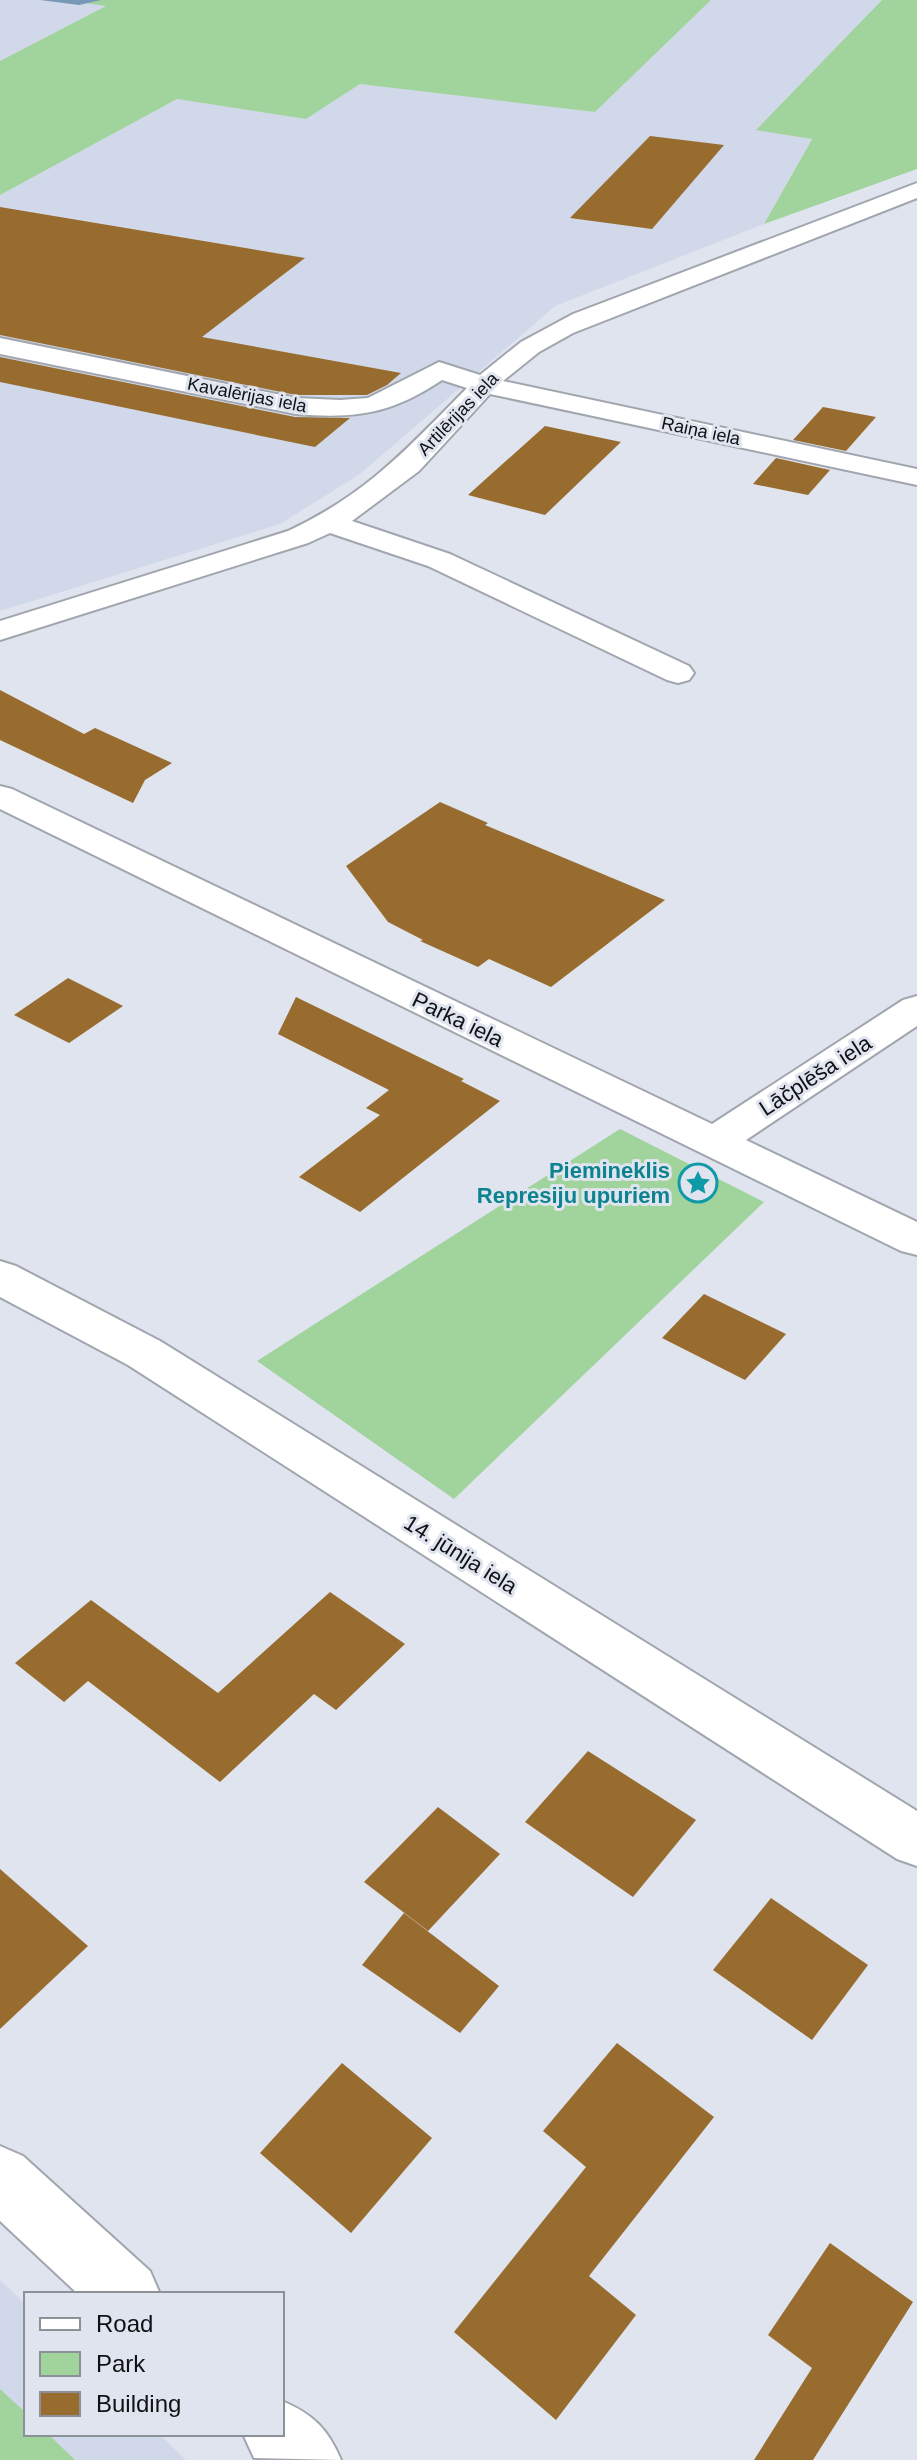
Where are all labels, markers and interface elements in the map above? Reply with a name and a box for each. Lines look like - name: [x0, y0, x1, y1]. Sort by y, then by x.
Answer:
- street label: Artilērijas iela: [414, 368, 503, 459]
- street label: Kavalērijas iela: [186, 374, 309, 417]
- street label: Raiņa iela: [660, 413, 743, 449]
- street label: Parka iela: [408, 987, 508, 1052]
- street label: Lāčplēša iela: [755, 1030, 877, 1121]
- place label: Piemineklis Represiju upuriem: [477, 1158, 670, 1208]
- place icon: Piemineklis Represiju upuriem: [677, 1162, 719, 1204]
- street label: 14. jūnija iela: [400, 1510, 522, 1599]
- legend: [24, 2292, 284, 2436]
- text: Road: [96, 2310, 153, 2337]
- text: Park: [96, 2350, 146, 2377]
- text: Building: [96, 2390, 181, 2417]

